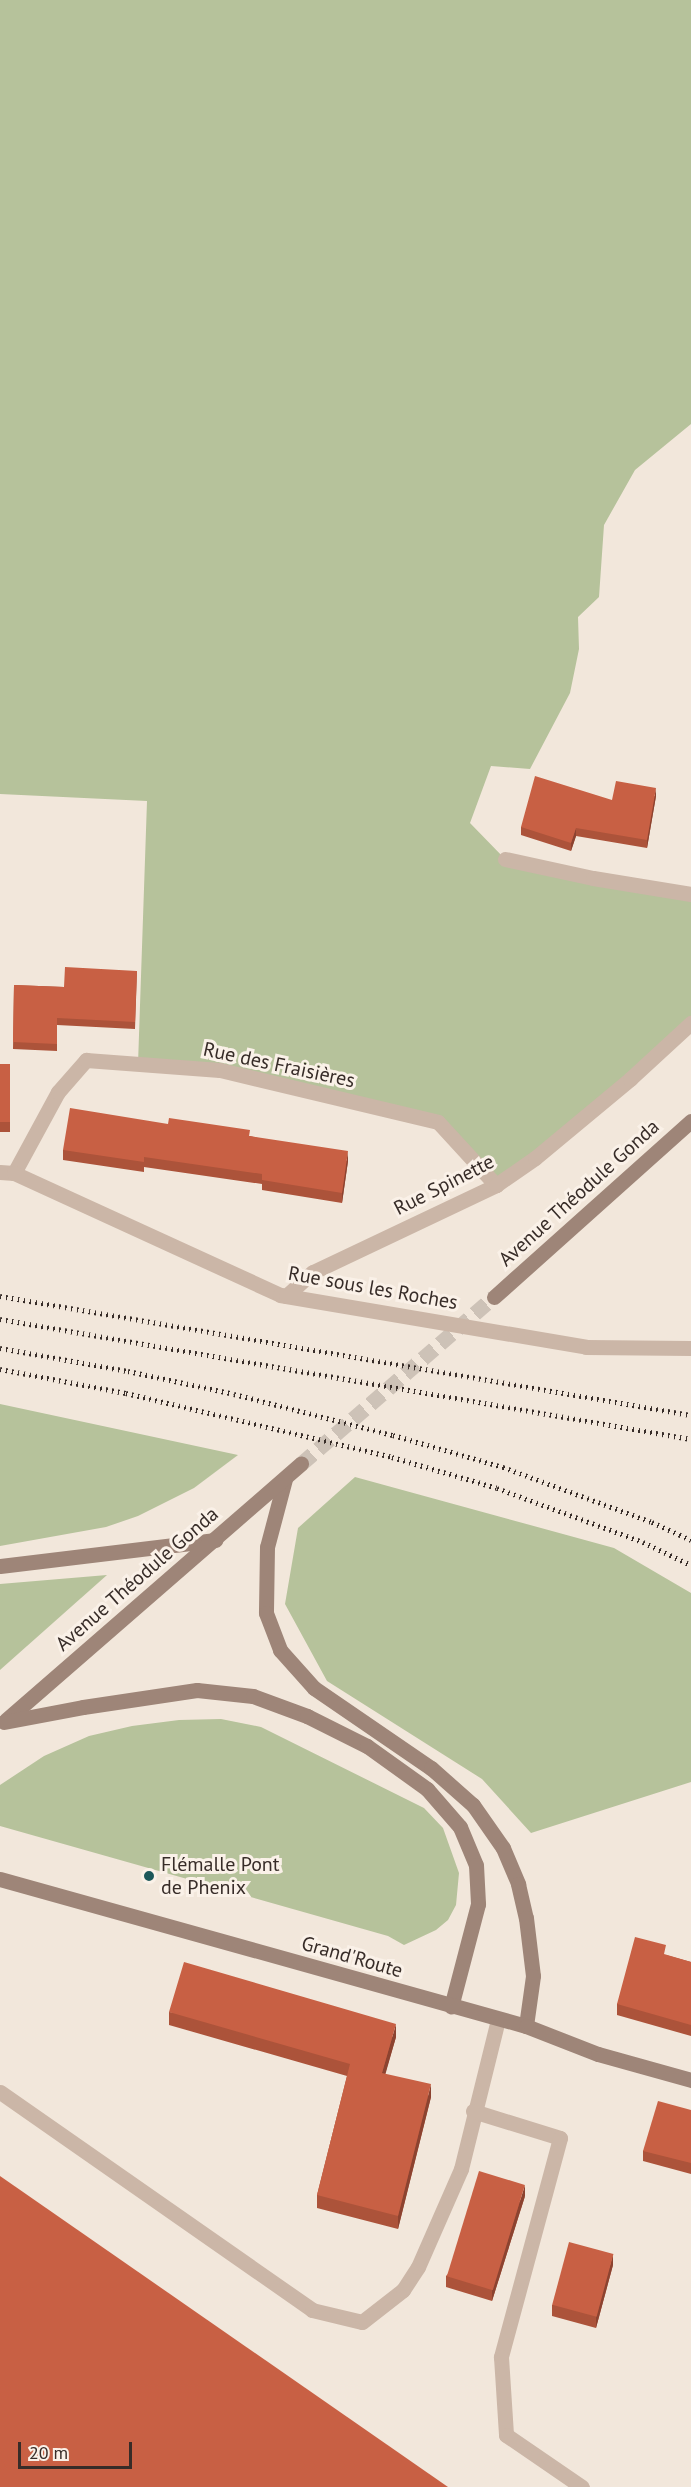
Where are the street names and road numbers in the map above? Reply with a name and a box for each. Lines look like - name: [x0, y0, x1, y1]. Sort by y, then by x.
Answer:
- street label: Rue des Fraisières: [201, 1037, 357, 1093]
- street label: Avenue Théodule Gonda: [494, 1115, 664, 1271]
- street label: Rue Spinette: [390, 1149, 498, 1221]
- street label: Rue sous les Roches: [286, 1261, 460, 1315]
- street label: Avenue Théodule Gonda: [51, 1502, 223, 1656]
- street label: Grand'Route: [299, 1931, 405, 1983]

